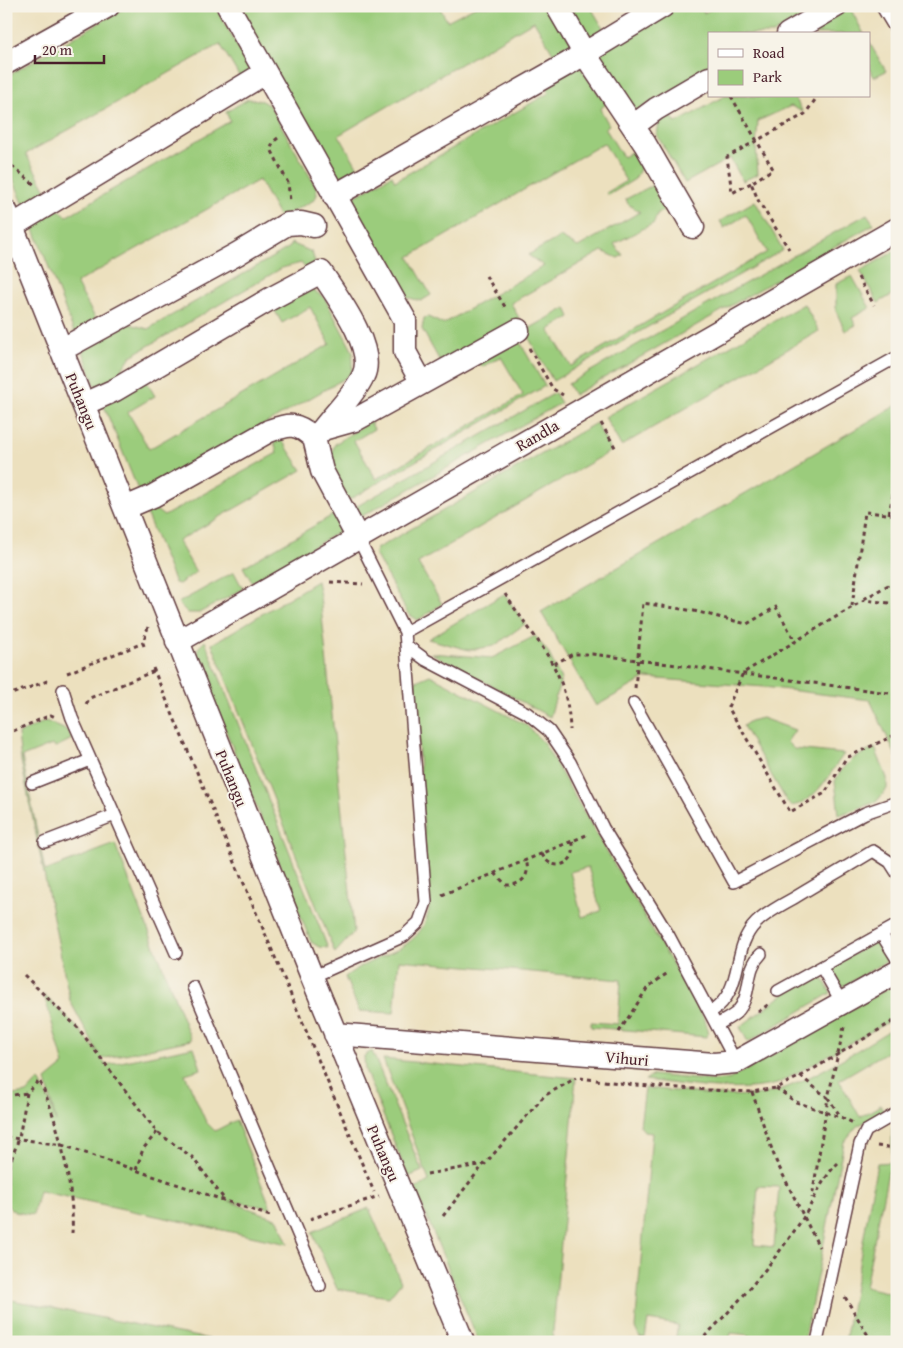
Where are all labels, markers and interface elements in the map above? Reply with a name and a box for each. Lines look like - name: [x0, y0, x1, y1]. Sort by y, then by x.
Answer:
- scale bar: [35, 32, 104, 64]
- legend: [708, 32, 870, 98]
- text: 20 m: [42, 39, 73, 60]
- text: Road: [753, 42, 784, 63]
- text: Park: [753, 66, 782, 87]
- street label: Puhangu: [60, 369, 104, 433]
- street label: Randla: [511, 413, 563, 457]
- street label: Puhangu: [210, 746, 254, 810]
- street label: Vihuri: [604, 1044, 650, 1072]
- street label: Puhangu: [361, 1121, 407, 1185]

